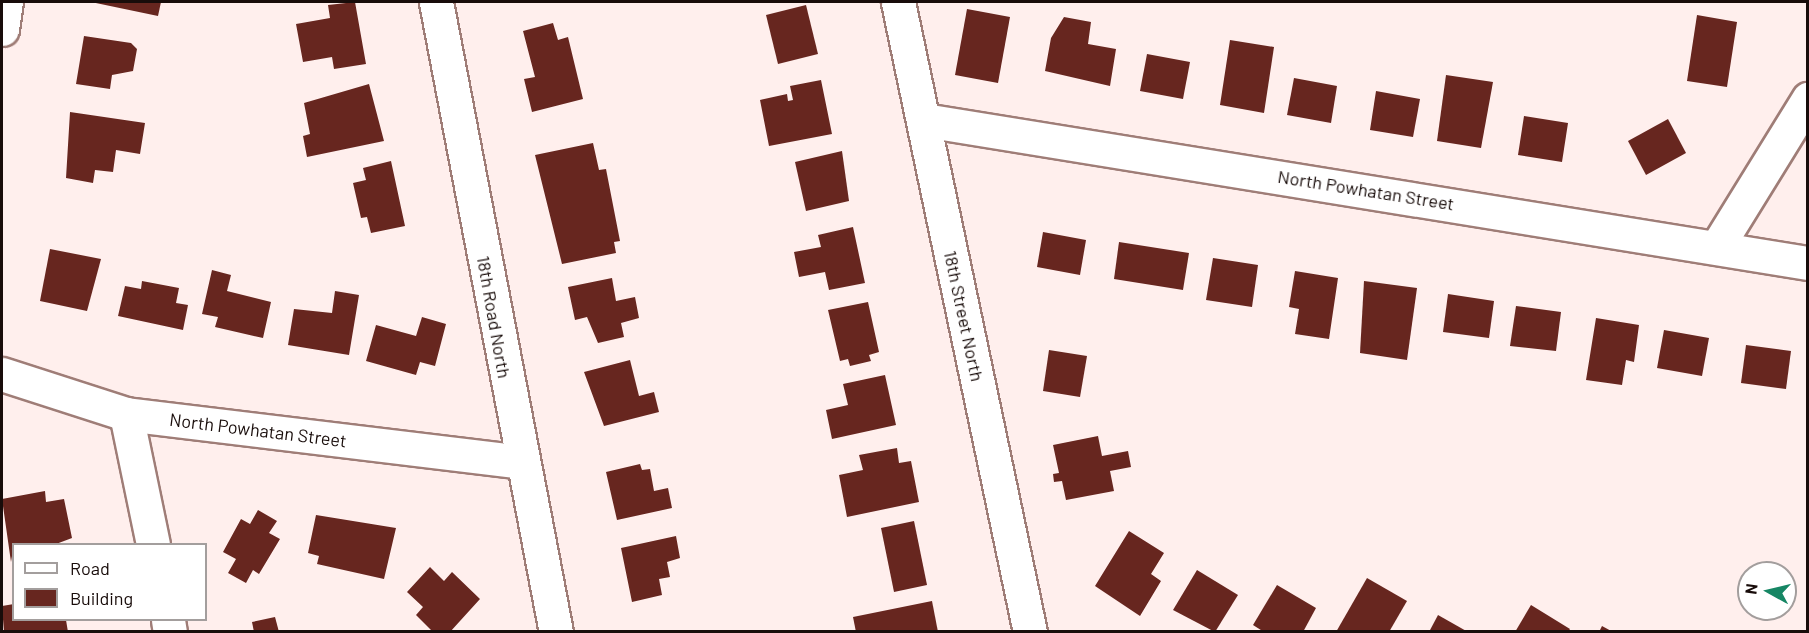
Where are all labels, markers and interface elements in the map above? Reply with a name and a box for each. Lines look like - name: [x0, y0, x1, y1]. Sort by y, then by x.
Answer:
- street label: North Powhatan Street: [1276, 165, 1456, 215]
- street label: 18th Street North: [940, 249, 988, 383]
- street label: 18th Road North: [473, 254, 515, 380]
- street label: North Powhatan Street: [168, 408, 348, 452]
- legend: [12, 543, 207, 621]
- text: Road: [70, 557, 110, 579]
- north arrow: [1737, 561, 1797, 621]
- text: N: [1741, 582, 1761, 595]
- text: Building: [70, 587, 133, 609]

